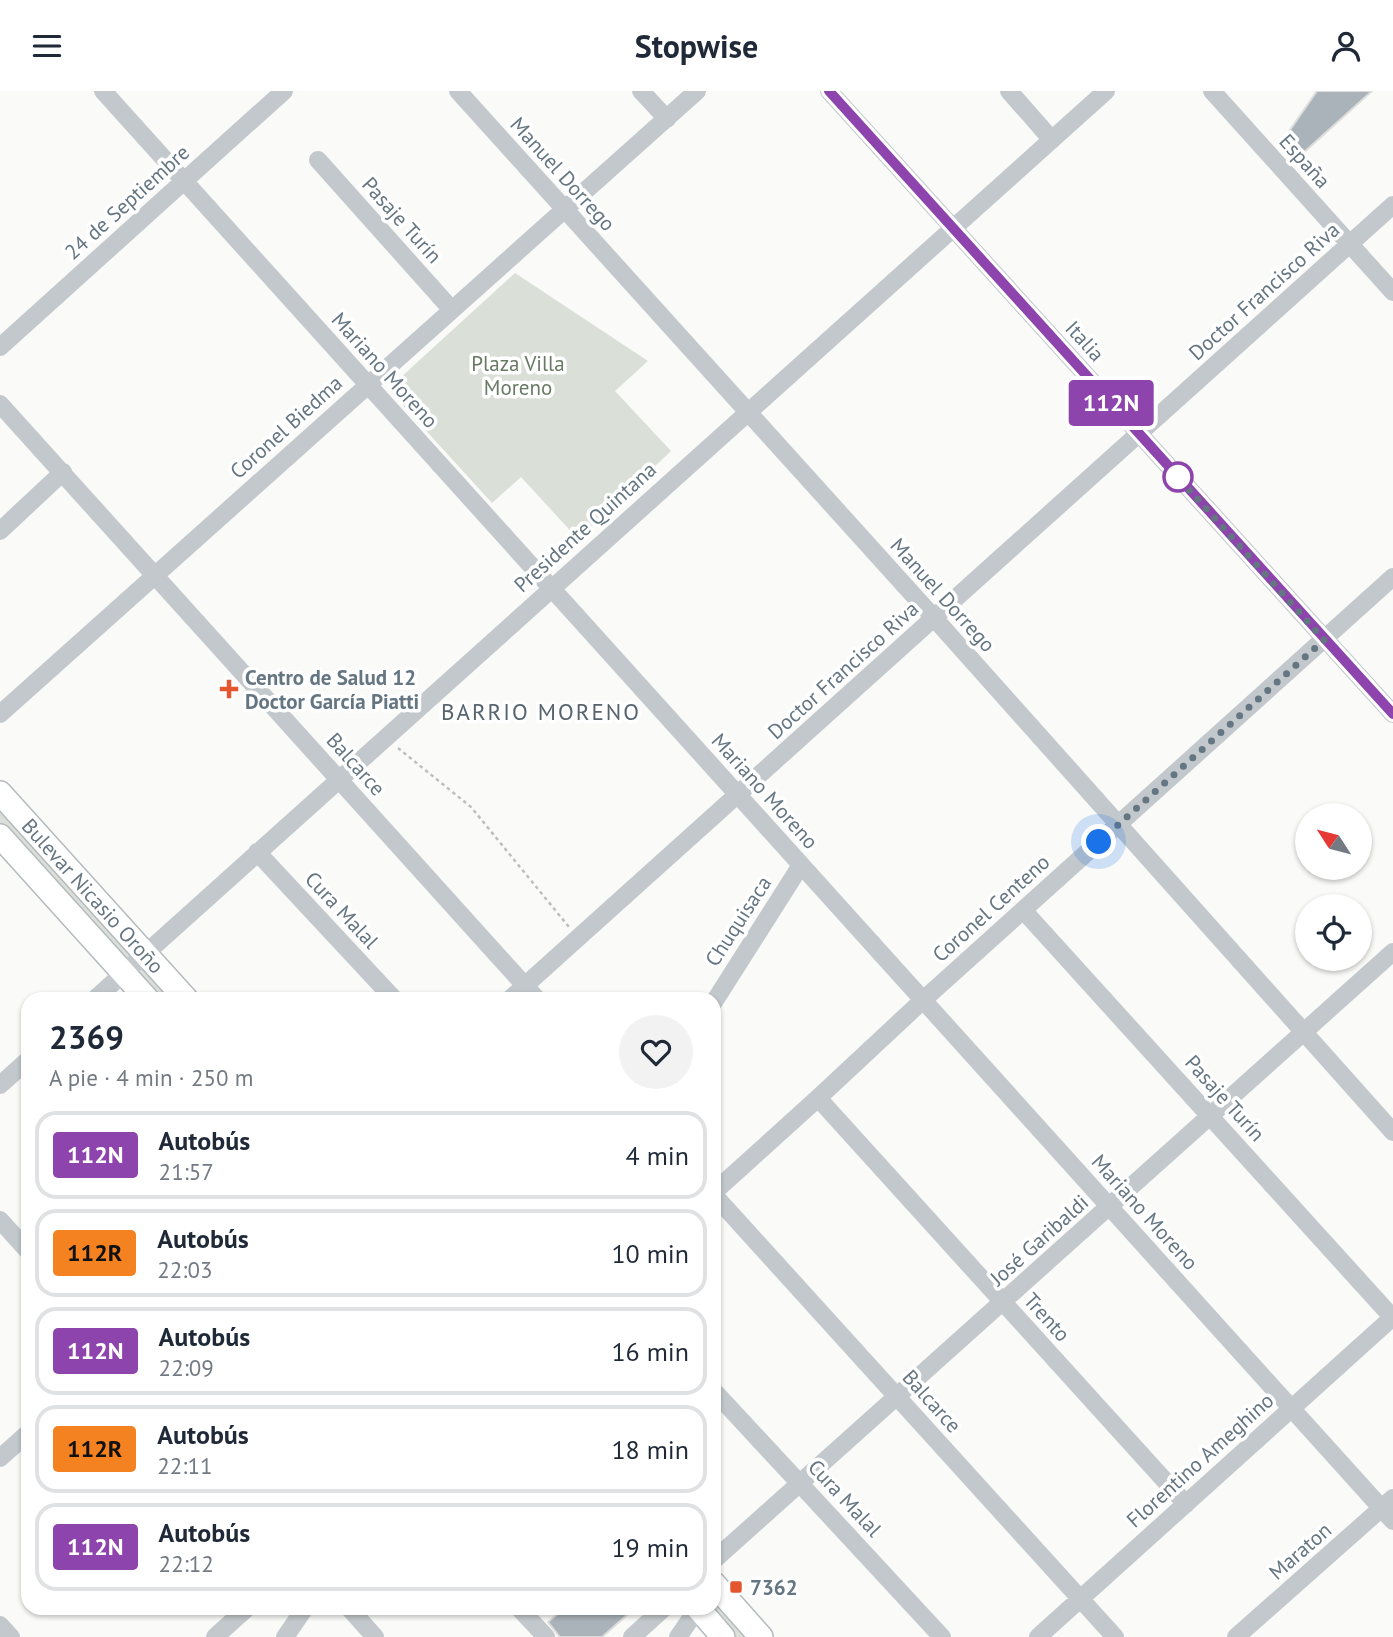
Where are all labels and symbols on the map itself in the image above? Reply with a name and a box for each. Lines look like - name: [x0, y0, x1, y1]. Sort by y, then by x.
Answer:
- street label: Manuel Dorrego: [505, 111, 621, 237]
- street label: España: [1274, 128, 1336, 194]
- street label: 24 de Septiembre: [59, 139, 195, 265]
- street label: Pasaje Turín: [356, 171, 448, 269]
- street label: Doctor Francisco Riva: [1183, 216, 1345, 366]
- street label: Mariano Moreno: [326, 306, 444, 434]
- street label: Italia: [1060, 315, 1110, 367]
- park label: Plaza Villa Moreno: [471, 350, 565, 401]
- street label: Coronel Biedma: [224, 369, 348, 485]
- line badge: 112N: [1062, 380, 1160, 426]
- street label: Presidente Quintana: [508, 456, 662, 598]
- unlabelled marker: [1163, 462, 1193, 492]
- street label: Manuel Dorrego: [885, 532, 1001, 658]
- street label: Doctor Francisco Riva: [762, 595, 924, 745]
- place label: Centro de Salud 12 Doctor García Piatti: [245, 664, 419, 715]
- marker: Centro de Salud 12 Doctor García Piatti: [219, 679, 239, 699]
- district label: BARRIO MORENO: [441, 697, 641, 726]
- street label: Balcarce: [321, 727, 391, 801]
- street label: Mariano Moreno: [706, 727, 824, 855]
- north arrow: [1295, 803, 1372, 880]
- street label: Bulevar Nicasio Oroño: [16, 813, 170, 979]
- your location: [1081, 824, 1116, 859]
- street label: Coronel Centeno: [927, 848, 1055, 968]
- street label: Cura Malal: [299, 866, 385, 954]
- street label: Chuquisaca: [699, 871, 777, 971]
- street label: Pasaje Turín: [1179, 1049, 1271, 1147]
- street label: Mariano Moreno: [1086, 1148, 1204, 1276]
- street label: José Garibaldi: [983, 1189, 1094, 1292]
- street label: Trento: [1018, 1287, 1076, 1347]
- street label: Balcarce: [897, 1364, 967, 1438]
- street label: Florentino Ameghino: [1121, 1387, 1279, 1533]
- street label: Cura Malal: [802, 1454, 888, 1542]
- street label: Maraton: [1263, 1516, 1337, 1586]
- place label: 7362: [750, 1574, 798, 1601]
- marker: 7362: [728, 1579, 744, 1595]

